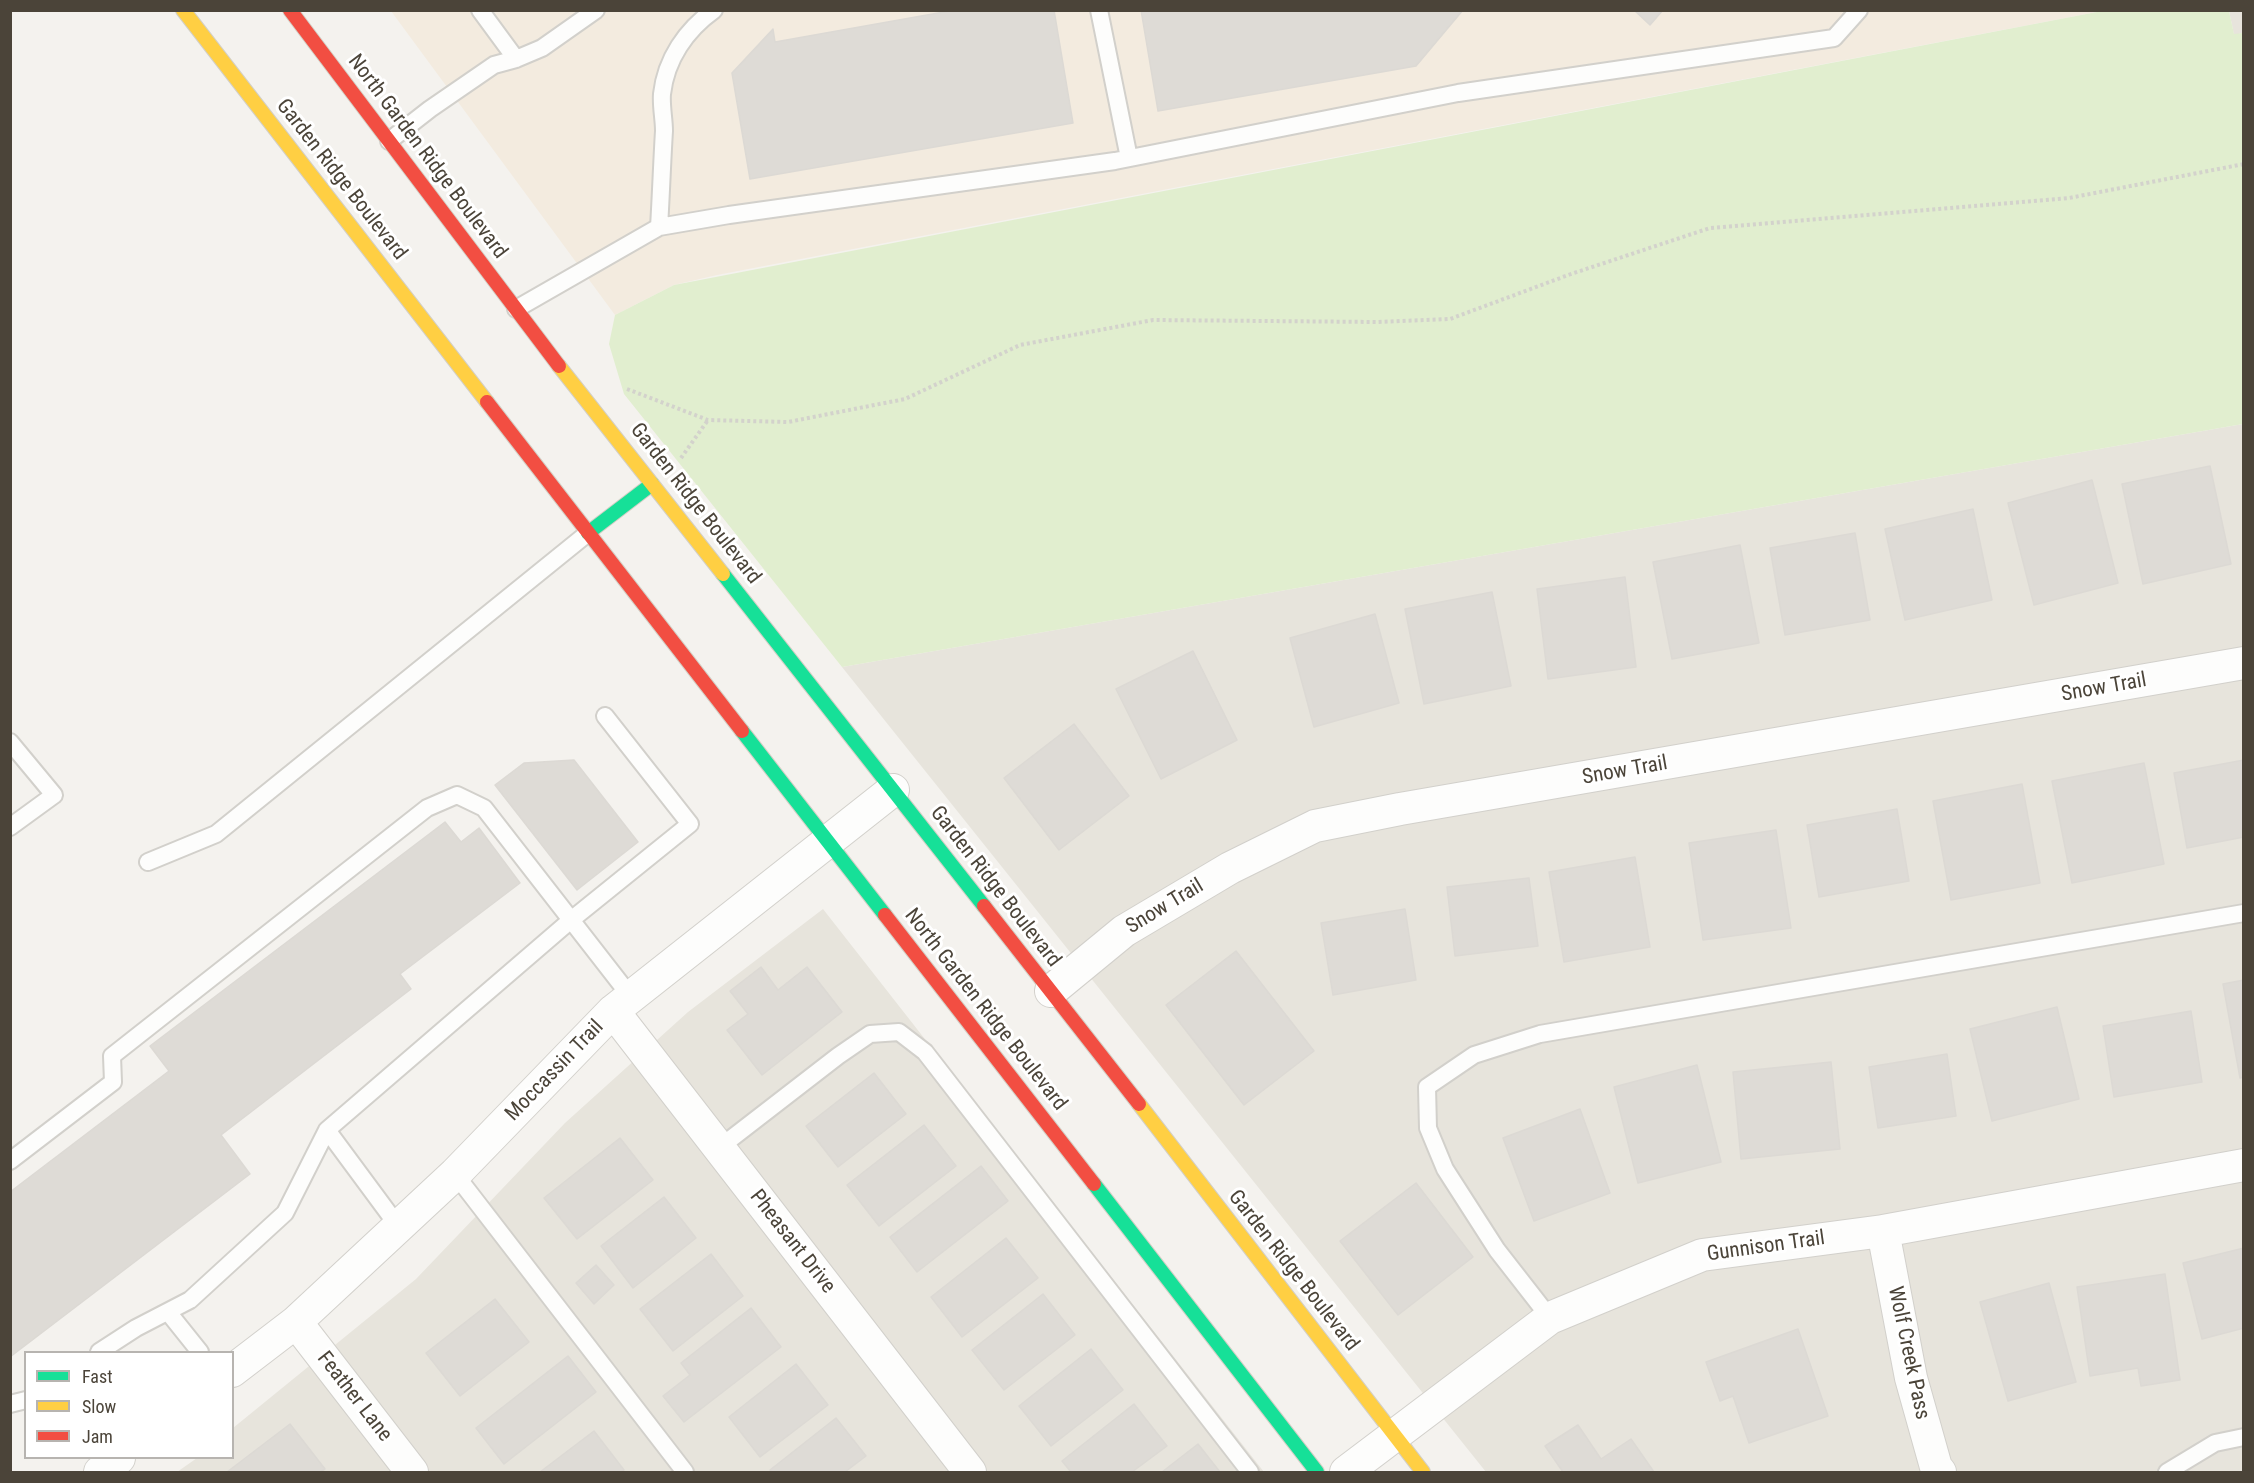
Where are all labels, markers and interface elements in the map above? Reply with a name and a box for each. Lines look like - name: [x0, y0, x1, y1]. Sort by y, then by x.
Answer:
- street label: North Garden Ridge Boulevard: [342, 50, 512, 264]
- street label: Garden Ridge Boulevard: [270, 94, 412, 266]
- street label: Garden Ridge Boulevard: [624, 418, 766, 590]
- street label: Snow Trail: [2060, 668, 2148, 708]
- street label: Snow Trail: [1581, 751, 1669, 791]
- street label: Garden Ridge Boulevard: [924, 801, 1066, 973]
- street label: Snow Trail: [1122, 874, 1208, 940]
- street label: North Garden Ridge Boulevard: [898, 904, 1072, 1116]
- street label: Moccassin Trail: [501, 1015, 609, 1127]
- street label: Pheasant Drive: [744, 1185, 840, 1299]
- street label: Garden Ridge Boulevard: [1222, 1185, 1364, 1357]
- street label: Gunnison Trail: [1705, 1226, 1827, 1268]
- street label: Wolf Creek Pass: [1882, 1284, 1934, 1422]
- street label: Feather Lane: [311, 1347, 397, 1447]
- legend: [24, 1351, 234, 1459]
- text: Fast: [82, 1366, 113, 1387]
- text: Slow: [82, 1396, 116, 1417]
- text: Jam: [82, 1426, 113, 1447]

